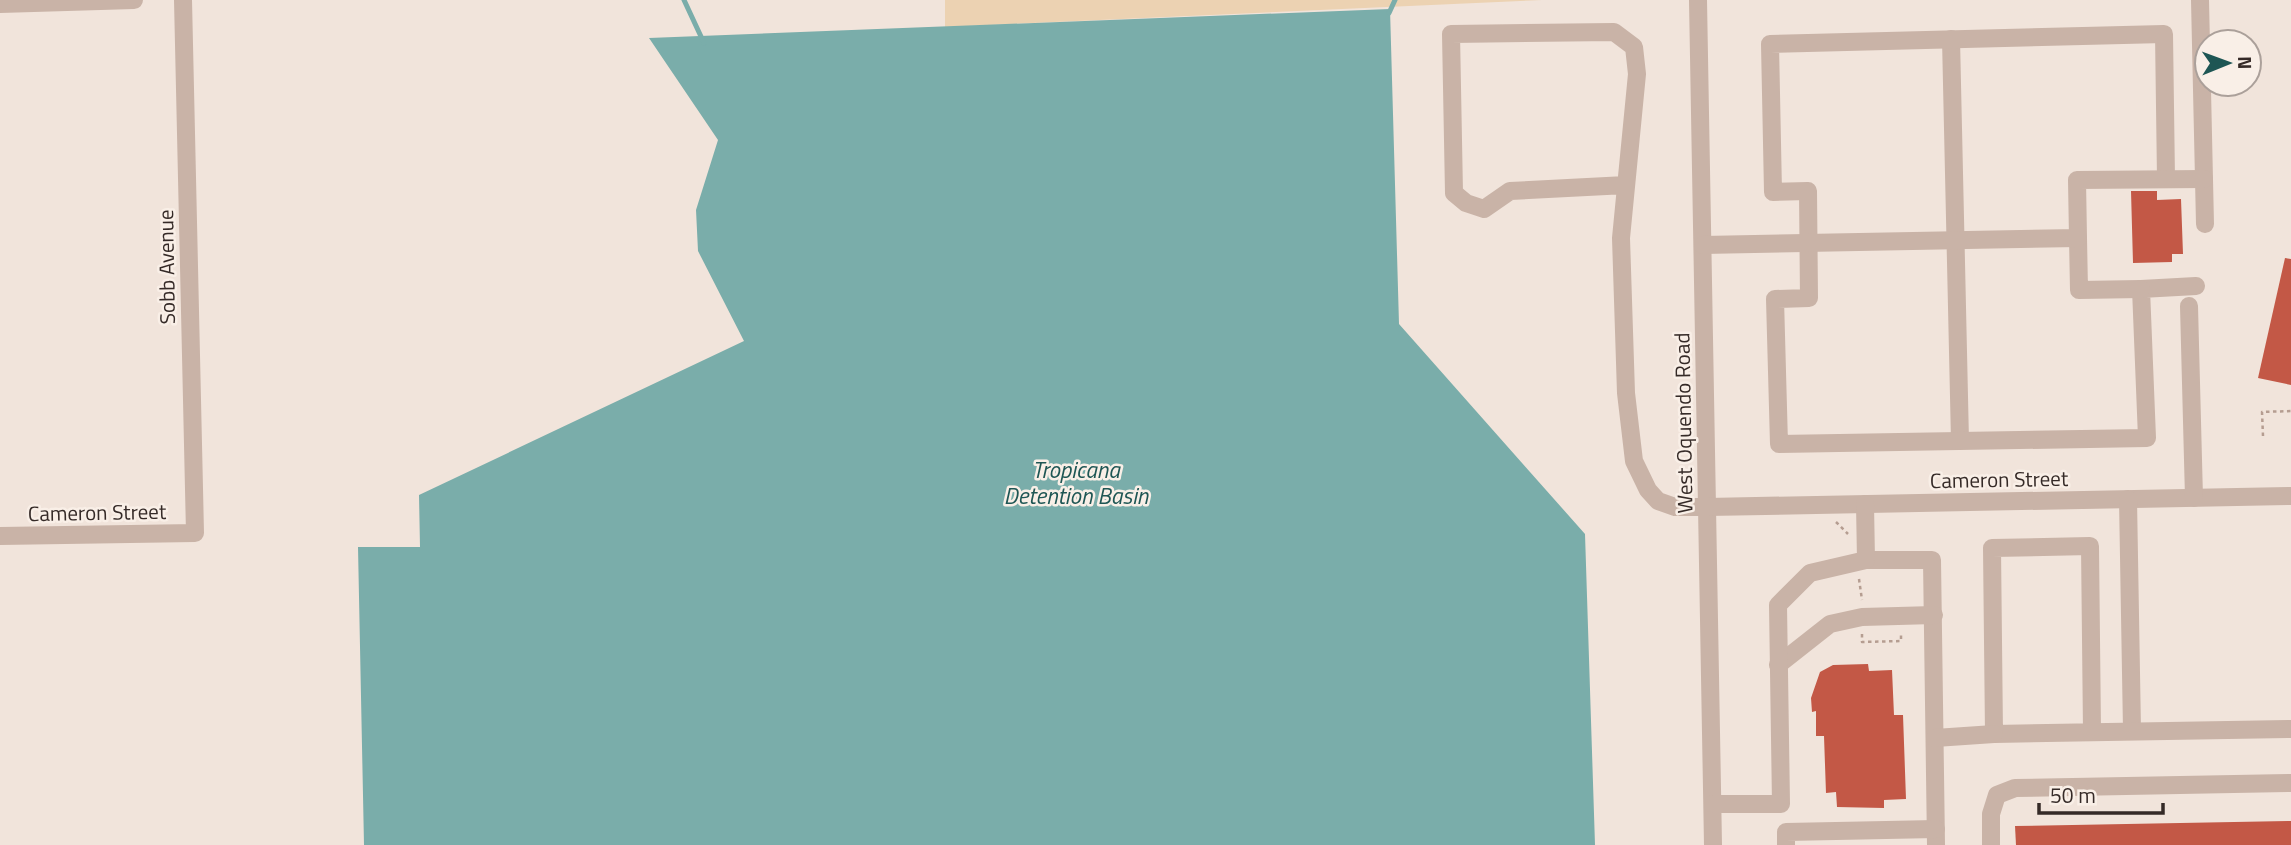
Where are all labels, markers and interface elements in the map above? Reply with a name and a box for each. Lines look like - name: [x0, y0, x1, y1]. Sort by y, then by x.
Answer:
- north arrow: [2193, 28, 2263, 98]
- text: N: [2231, 56, 2260, 70]
- street label: Sobb Avenue: [149, 209, 183, 325]
- street label: West Oquendo Road: [1665, 332, 1701, 514]
- water label: Tropicana Detention Basin: [1004, 452, 1149, 513]
- street label: Cameron Street: [1930, 462, 2069, 496]
- street label: Cameron Street: [28, 495, 167, 529]
- scale bar: [2039, 772, 2163, 816]
- text: 50 m: [2050, 779, 2096, 811]

